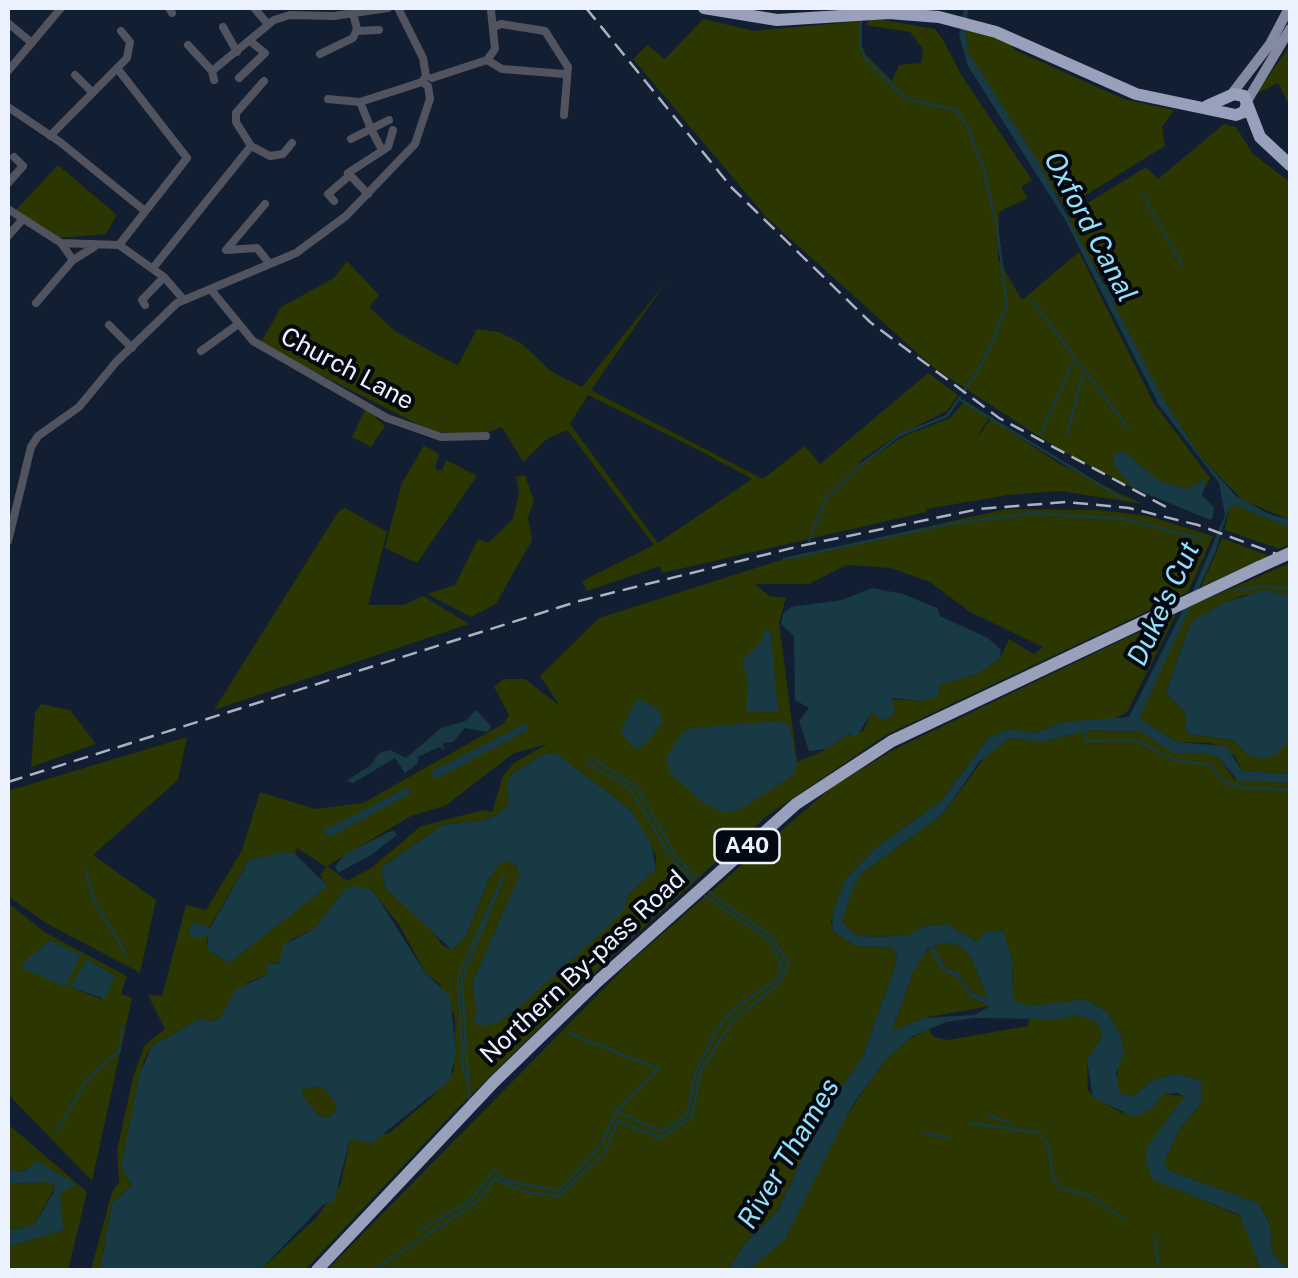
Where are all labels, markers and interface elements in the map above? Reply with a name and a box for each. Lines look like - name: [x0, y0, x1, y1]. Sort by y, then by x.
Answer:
- water label: Oxford Canal: [1036, 146, 1144, 308]
- street label: Church Lane: [275, 321, 419, 417]
- water label: Duke's Cut: [1121, 537, 1207, 671]
- road number: A40: [714, 829, 780, 863]
- street label: Northern By-pass Road: [474, 864, 692, 1070]
- water label: River Thames: [731, 1073, 847, 1235]

